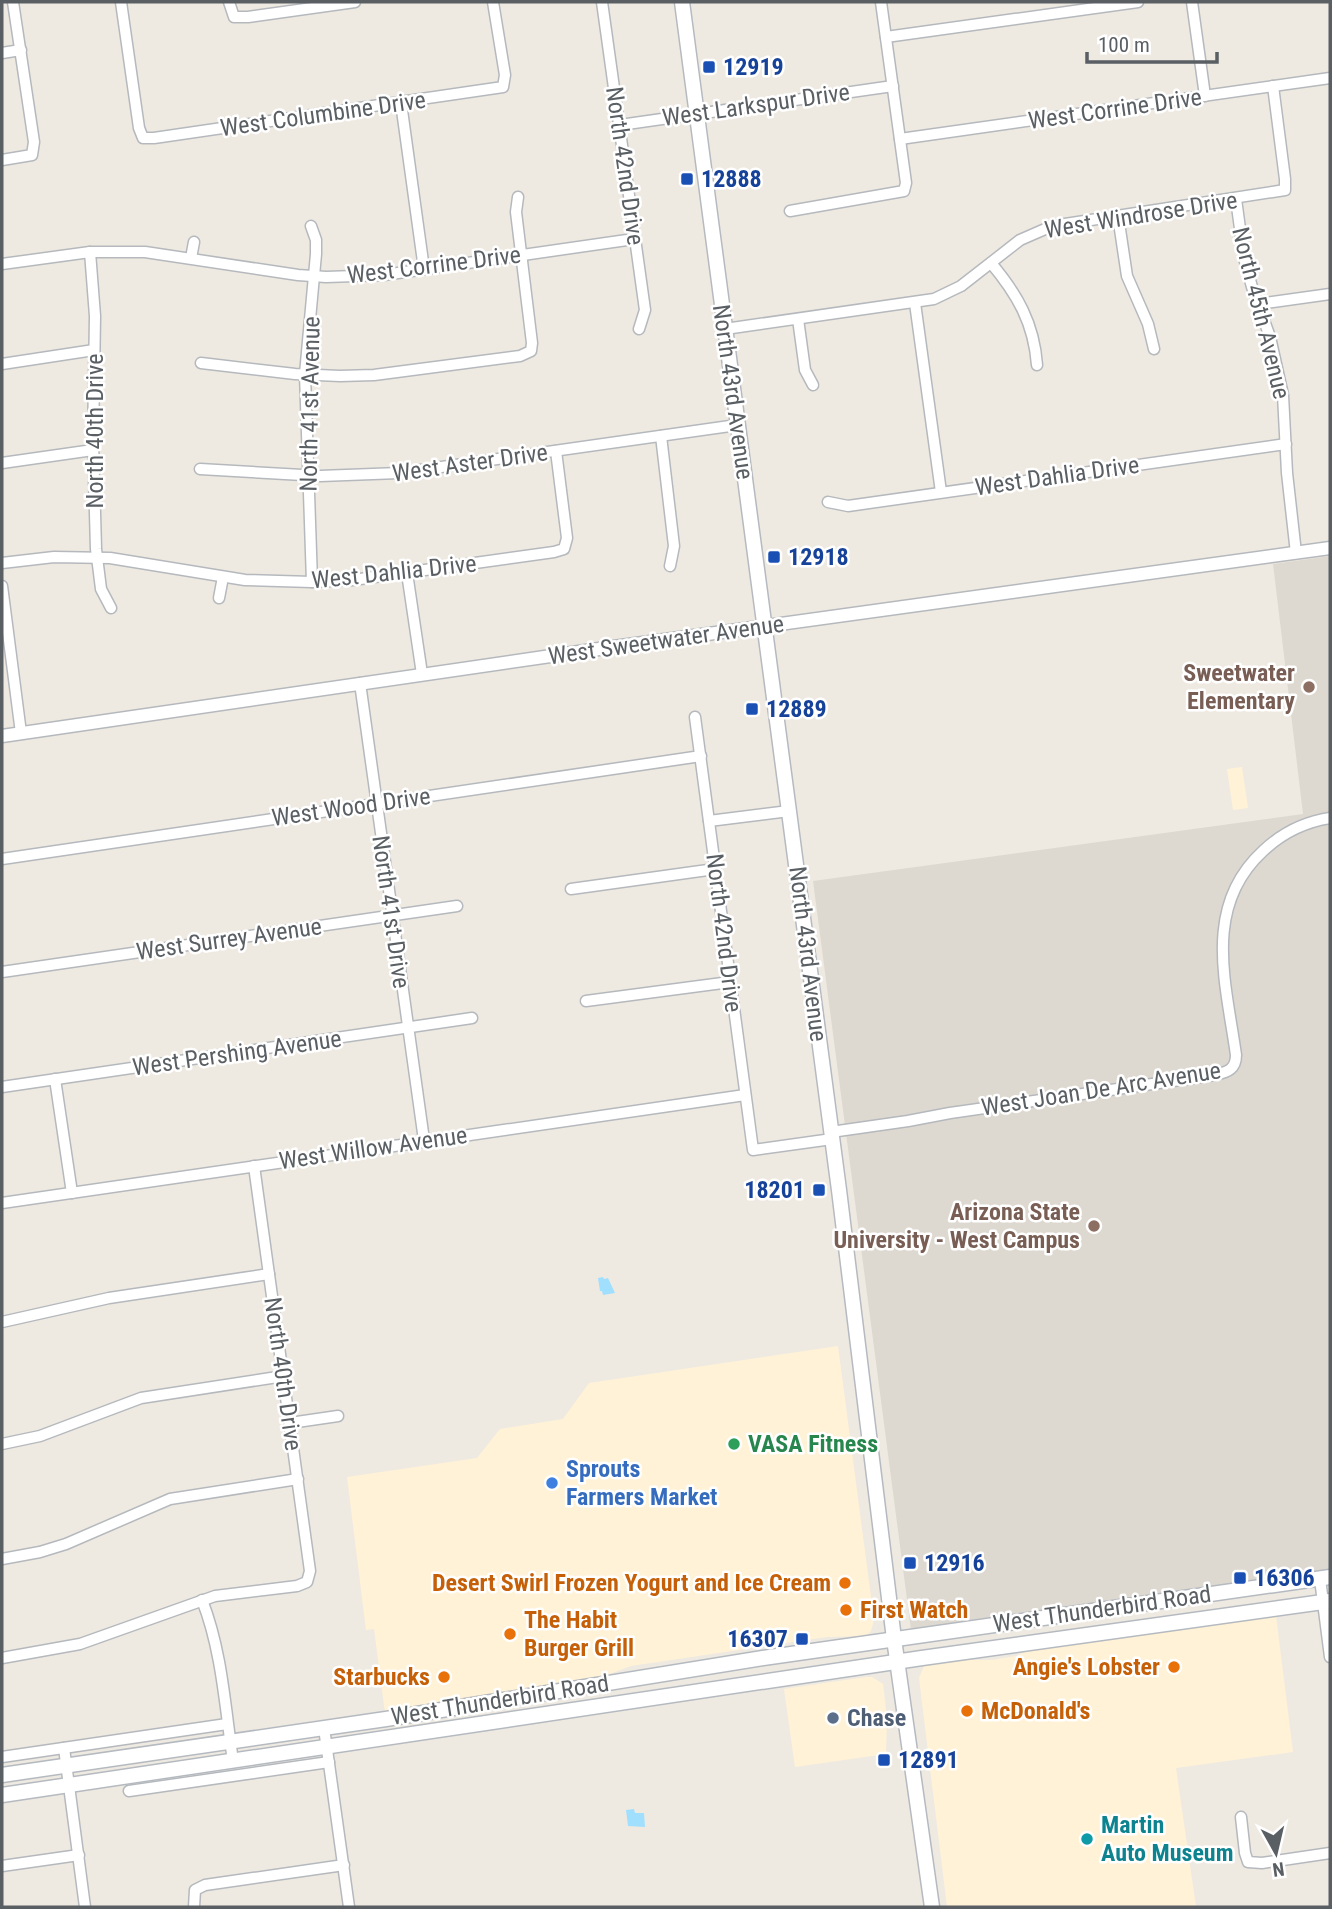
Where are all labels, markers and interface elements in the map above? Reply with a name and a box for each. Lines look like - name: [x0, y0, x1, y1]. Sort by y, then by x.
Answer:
- scale bar: [1087, 21, 1216, 65]
- text: 100 m: [1098, 33, 1150, 57]
- place label: 12919: [723, 53, 784, 81]
- marker: 12919: [701, 59, 717, 75]
- street label: West Larkspur Drive: [661, 78, 851, 132]
- street label: West Corrine Drive: [1027, 83, 1203, 135]
- street label: North 42nd Drive: [600, 85, 650, 247]
- street label: West Columbine Drive: [218, 86, 428, 142]
- place label: 12888: [701, 165, 762, 193]
- marker: 12888: [679, 171, 695, 187]
- street label: West Windrose Drive: [1043, 186, 1239, 244]
- street label: North 45th Avenue: [1226, 224, 1296, 402]
- street label: West Corrine Drive: [346, 240, 522, 290]
- street label: North 43rd Avenue: [707, 303, 759, 481]
- street label: North 41st Avenue: [294, 316, 326, 492]
- street label: North 40th Drive: [81, 354, 109, 508]
- street label: West Aster Drive: [391, 438, 549, 488]
- street label: West Dahlia Drive: [973, 451, 1141, 501]
- place label: 12918: [788, 543, 849, 571]
- street label: West Dahlia Drive: [310, 549, 478, 595]
- marker: 12918: [766, 549, 782, 565]
- street label: West Sweetwater Avenue: [546, 610, 786, 670]
- place label: Sweetwater Elementary: [1183, 659, 1295, 715]
- marker: Sweetwater Elementary: [1301, 679, 1317, 695]
- place label: 12889: [766, 695, 827, 723]
- marker: 12889: [744, 701, 760, 717]
- street label: West Wood Drive: [270, 782, 432, 832]
- street label: North 41st Drive: [366, 834, 416, 990]
- street label: North 42nd Drive: [700, 852, 748, 1014]
- street label: North 43rd Avenue: [783, 865, 833, 1043]
- street label: West Surrey Avenue: [135, 912, 323, 966]
- street label: West Pershing Avenue: [131, 1024, 343, 1082]
- street label: West Joan De Arc Avenue: [979, 1056, 1223, 1122]
- street label: West Willow Avenue: [277, 1121, 469, 1175]
- place label: 18201: [744, 1176, 805, 1204]
- marker: 18201: [811, 1182, 827, 1198]
- place label: Arizona State University - West Campus: [833, 1198, 1080, 1254]
- marker: Arizona State University - West Campus: [1086, 1218, 1102, 1234]
- street label: North 40th Drive: [258, 1295, 308, 1453]
- place label: VASA Fitness: [748, 1430, 878, 1458]
- marker: VASA Fitness: [726, 1436, 742, 1452]
- place label: Sprouts Farmers Market: [566, 1455, 717, 1511]
- marker: Sprouts Farmers Market: [544, 1475, 560, 1491]
- place label: 12916: [924, 1549, 985, 1577]
- marker: 12916: [902, 1555, 918, 1571]
- place label: 16306: [1254, 1564, 1315, 1592]
- place label: Desert Swirl Frozen Yogurt and Ice Cream: [432, 1569, 831, 1597]
- marker: 16306: [1232, 1570, 1248, 1586]
- marker: Desert Swirl Frozen Yogurt and Ice Cream: [837, 1575, 853, 1591]
- street label: West Thunderbird Road: [991, 1580, 1213, 1638]
- place label: First Watch: [860, 1596, 968, 1624]
- marker: First Watch: [838, 1602, 854, 1618]
- place label: The Habit Burger Grill: [524, 1606, 634, 1662]
- place label: 16307: [727, 1625, 788, 1653]
- marker: The Habit Burger Grill: [502, 1626, 518, 1642]
- marker: 16307: [794, 1631, 810, 1647]
- place label: Angie's Lobster: [1013, 1653, 1160, 1681]
- marker: Angie's Lobster: [1166, 1659, 1182, 1675]
- place label: Starbucks: [333, 1663, 430, 1691]
- street label: West Thunderbird Road: [389, 1669, 611, 1731]
- marker: Starbucks: [436, 1669, 452, 1685]
- place label: McDonald's: [981, 1697, 1091, 1725]
- marker: McDonald's: [959, 1703, 975, 1719]
- place label: Chase: [847, 1704, 906, 1732]
- marker: Chase: [825, 1710, 841, 1726]
- place label: 12891: [898, 1746, 959, 1774]
- marker: 12891: [876, 1752, 892, 1768]
- place label: Martin Auto Museum: [1101, 1811, 1233, 1867]
- north arrow: [1241, 1818, 1311, 1888]
- marker: Martin Auto Museum: [1079, 1831, 1095, 1847]
- text: N: [1271, 1857, 1286, 1882]

